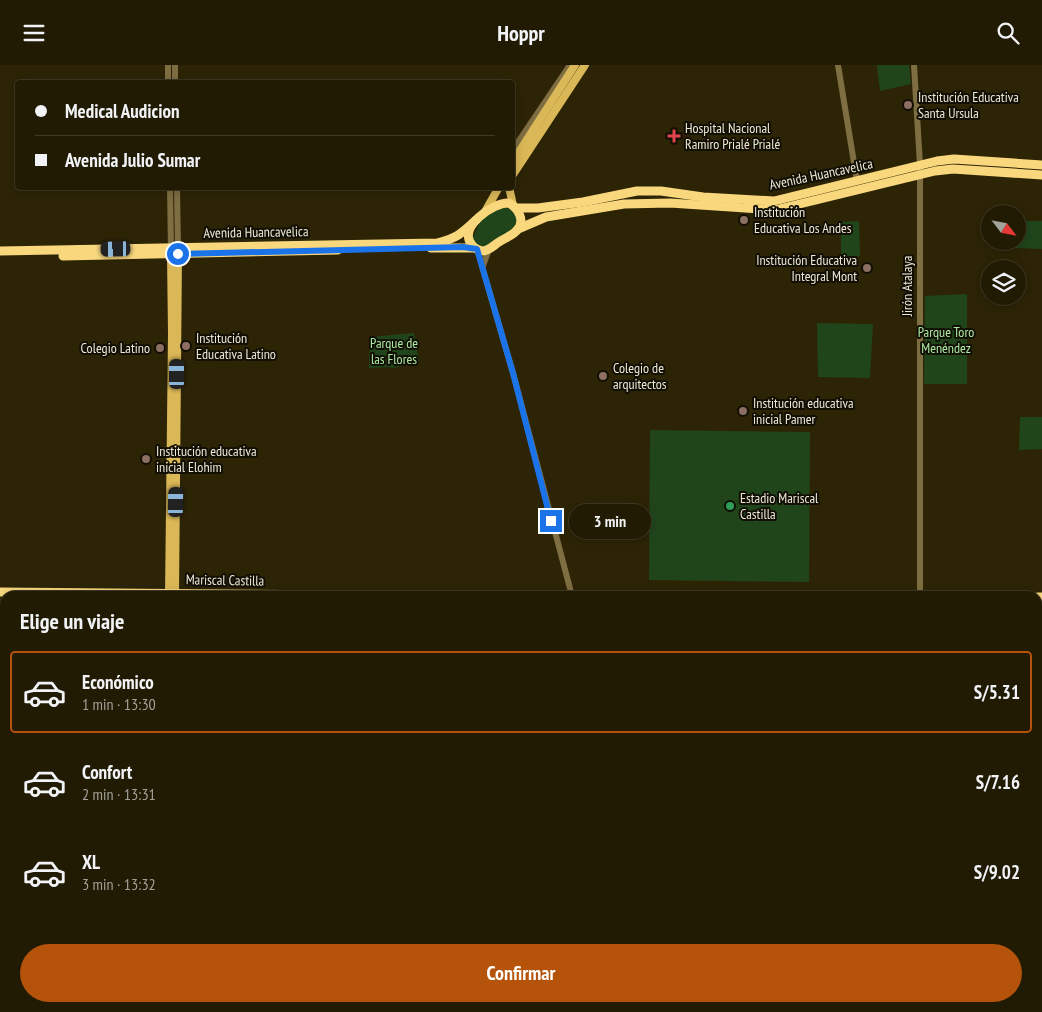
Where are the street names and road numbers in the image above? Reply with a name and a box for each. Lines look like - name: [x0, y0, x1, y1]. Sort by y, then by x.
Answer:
- street label: Avenida Huancavelica: [768, 154, 874, 194]
- street label: Avenida Huancavelica: [203, 222, 309, 242]
- street label: Jirón Atalaya: [898, 256, 916, 317]
- street label: Mariscal Castilla: [186, 570, 264, 590]

